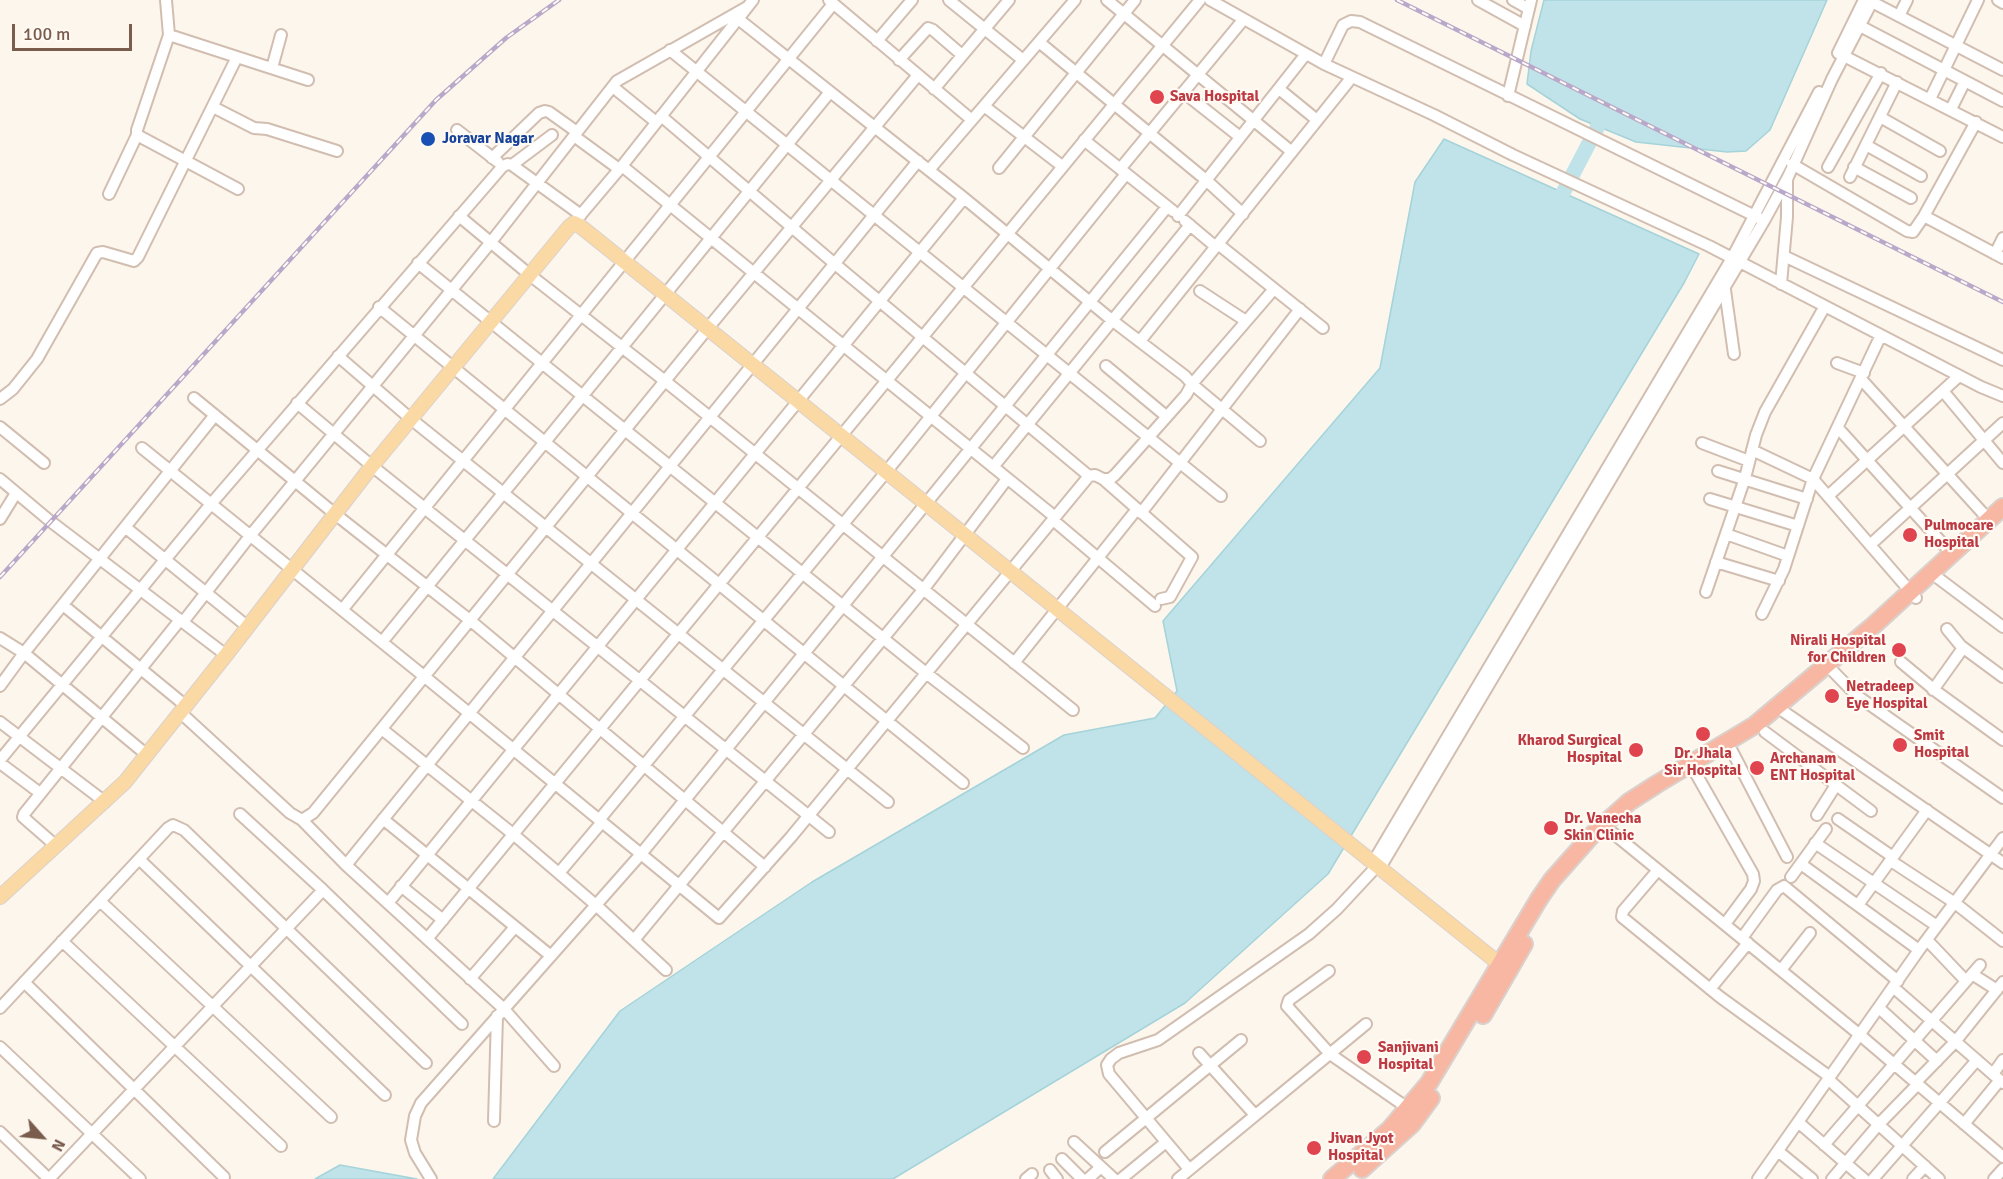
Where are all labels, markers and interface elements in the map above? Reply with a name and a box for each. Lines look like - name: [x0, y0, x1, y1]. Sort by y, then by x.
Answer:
- scale bar: [15, 12, 135, 50]
- text: 100 m: [23, 23, 70, 45]
- marker: Sava Hospital: [1148, 88, 1166, 106]
- place label: Sava Hospital: [1170, 88, 1259, 106]
- marker: Joravar Nagar: [419, 130, 437, 148]
- place label: Joravar Nagar: [442, 130, 534, 148]
- place label: Pulmocare Hospital: [1924, 517, 1994, 552]
- marker: Pulmocare Hospital: [1901, 526, 1919, 544]
- place label: Nirali Hospital for Children: [1790, 632, 1886, 667]
- marker: Nirali Hospital for Children: [1890, 641, 1908, 659]
- place label: Netradeep Eye Hospital: [1846, 678, 1928, 713]
- marker: Netradeep Eye Hospital: [1823, 687, 1841, 705]
- marker: Dr. Jhala Sir Hospital: [1694, 725, 1712, 743]
- place label: Smit Hospital: [1914, 727, 1969, 762]
- place label: Kharod Surgical Hospital: [1518, 732, 1622, 767]
- marker: Smit Hospital: [1891, 736, 1909, 754]
- marker: Kharod Surgical Hospital: [1627, 741, 1645, 759]
- place label: Dr. Jhala Sir Hospital: [1664, 745, 1742, 780]
- place label: Archanam ENT Hospital: [1770, 750, 1855, 785]
- marker: Archanam ENT Hospital: [1748, 759, 1766, 777]
- place label: Dr. Vanecha Skin Clinic: [1564, 810, 1641, 845]
- marker: Dr. Vanecha Skin Clinic: [1542, 819, 1560, 837]
- place label: Sanjivani Hospital: [1378, 1039, 1439, 1074]
- marker: Sanjivani Hospital: [1355, 1048, 1373, 1066]
- north arrow: [12, 1107, 72, 1167]
- place label: Jivan Jyot Hospital: [1328, 1130, 1394, 1165]
- text: N: [47, 1136, 69, 1155]
- marker: Jivan Jyot Hospital: [1305, 1139, 1323, 1157]

